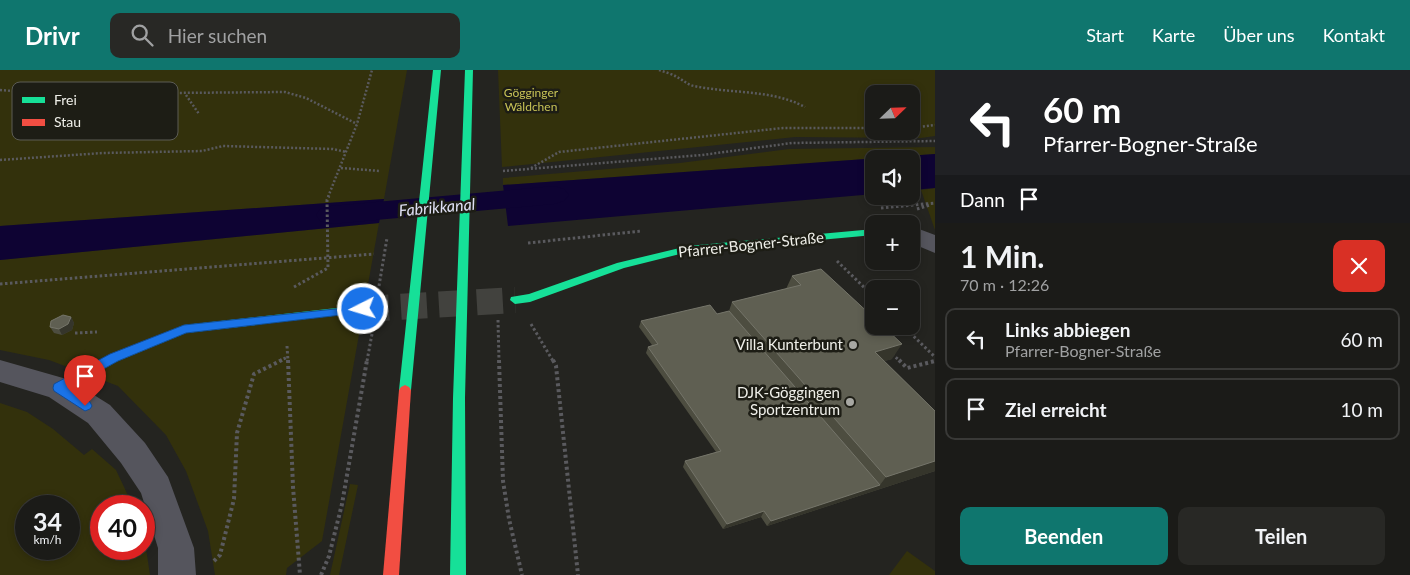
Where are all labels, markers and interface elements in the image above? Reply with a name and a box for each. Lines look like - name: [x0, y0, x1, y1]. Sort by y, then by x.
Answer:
- search box: [110, 13, 460, 58]
- text: Drivr: [25, 21, 80, 50]
- icon: search: [128, 21, 156, 49]
- text: Hier suchen: [168, 24, 267, 47]
- text: Start: [1086, 24, 1124, 46]
- text: Karte: [1152, 24, 1195, 46]
- text: Über uns: [1223, 24, 1295, 46]
- text: Kontakt: [1323, 24, 1385, 46]
- legend: [12, 82, 178, 140]
- park label: Gögginger Wäldchen: [504, 85, 559, 114]
- north arrow: [865, 85, 920, 140]
- map controls: [865, 85, 920, 335]
- text: 60 m: [1043, 88, 1121, 130]
- icon: left: [960, 90, 1025, 155]
- text: Frei: [54, 91, 77, 108]
- text: Stau: [54, 113, 81, 130]
- text: Pfarrer-Bogner-Straße: [1043, 130, 1258, 157]
- button: sound: [865, 150, 920, 205]
- icon: arrive: [1015, 185, 1043, 213]
- text: Dann: [960, 188, 1005, 211]
- water label: Fabrikkanal: [398, 194, 476, 219]
- button: +: [865, 215, 920, 270]
- street label: Pfarrer-Bogner-Straße: [677, 227, 825, 261]
- text: 1 Min.: [960, 238, 1045, 274]
- button: close: [1333, 240, 1385, 292]
- text: 70 m · 12:26: [960, 275, 1049, 294]
- button: −: [865, 280, 920, 335]
- position arrow: [336, 282, 388, 334]
- text: Links abbiegen: [1005, 318, 1130, 341]
- icon: left: [962, 325, 990, 353]
- text: 60 m: [1340, 328, 1383, 351]
- place label: Villa Kunterbunt: [736, 335, 844, 353]
- marker: Villa Kunterbunt: [847, 339, 859, 351]
- text: Pfarrer-Bogner-Straße: [1005, 341, 1161, 360]
- pin: [64, 355, 106, 406]
- icon: arrive: [71, 362, 99, 390]
- place label: DJK-Göggingen Sportzentrum: [737, 383, 840, 418]
- icon: arrive: [962, 395, 990, 423]
- marker: DJK-Göggingen Sportzentrum: [844, 396, 856, 408]
- text: Ziel erreicht: [1005, 398, 1107, 421]
- text: 10 m: [1340, 398, 1383, 421]
- speed limit sign: 40: [90, 495, 155, 560]
- text: 34: [33, 506, 62, 536]
- button: Beenden: [960, 507, 1168, 565]
- button: Teilen: [1178, 507, 1385, 565]
- text: km/h: [33, 532, 62, 547]

